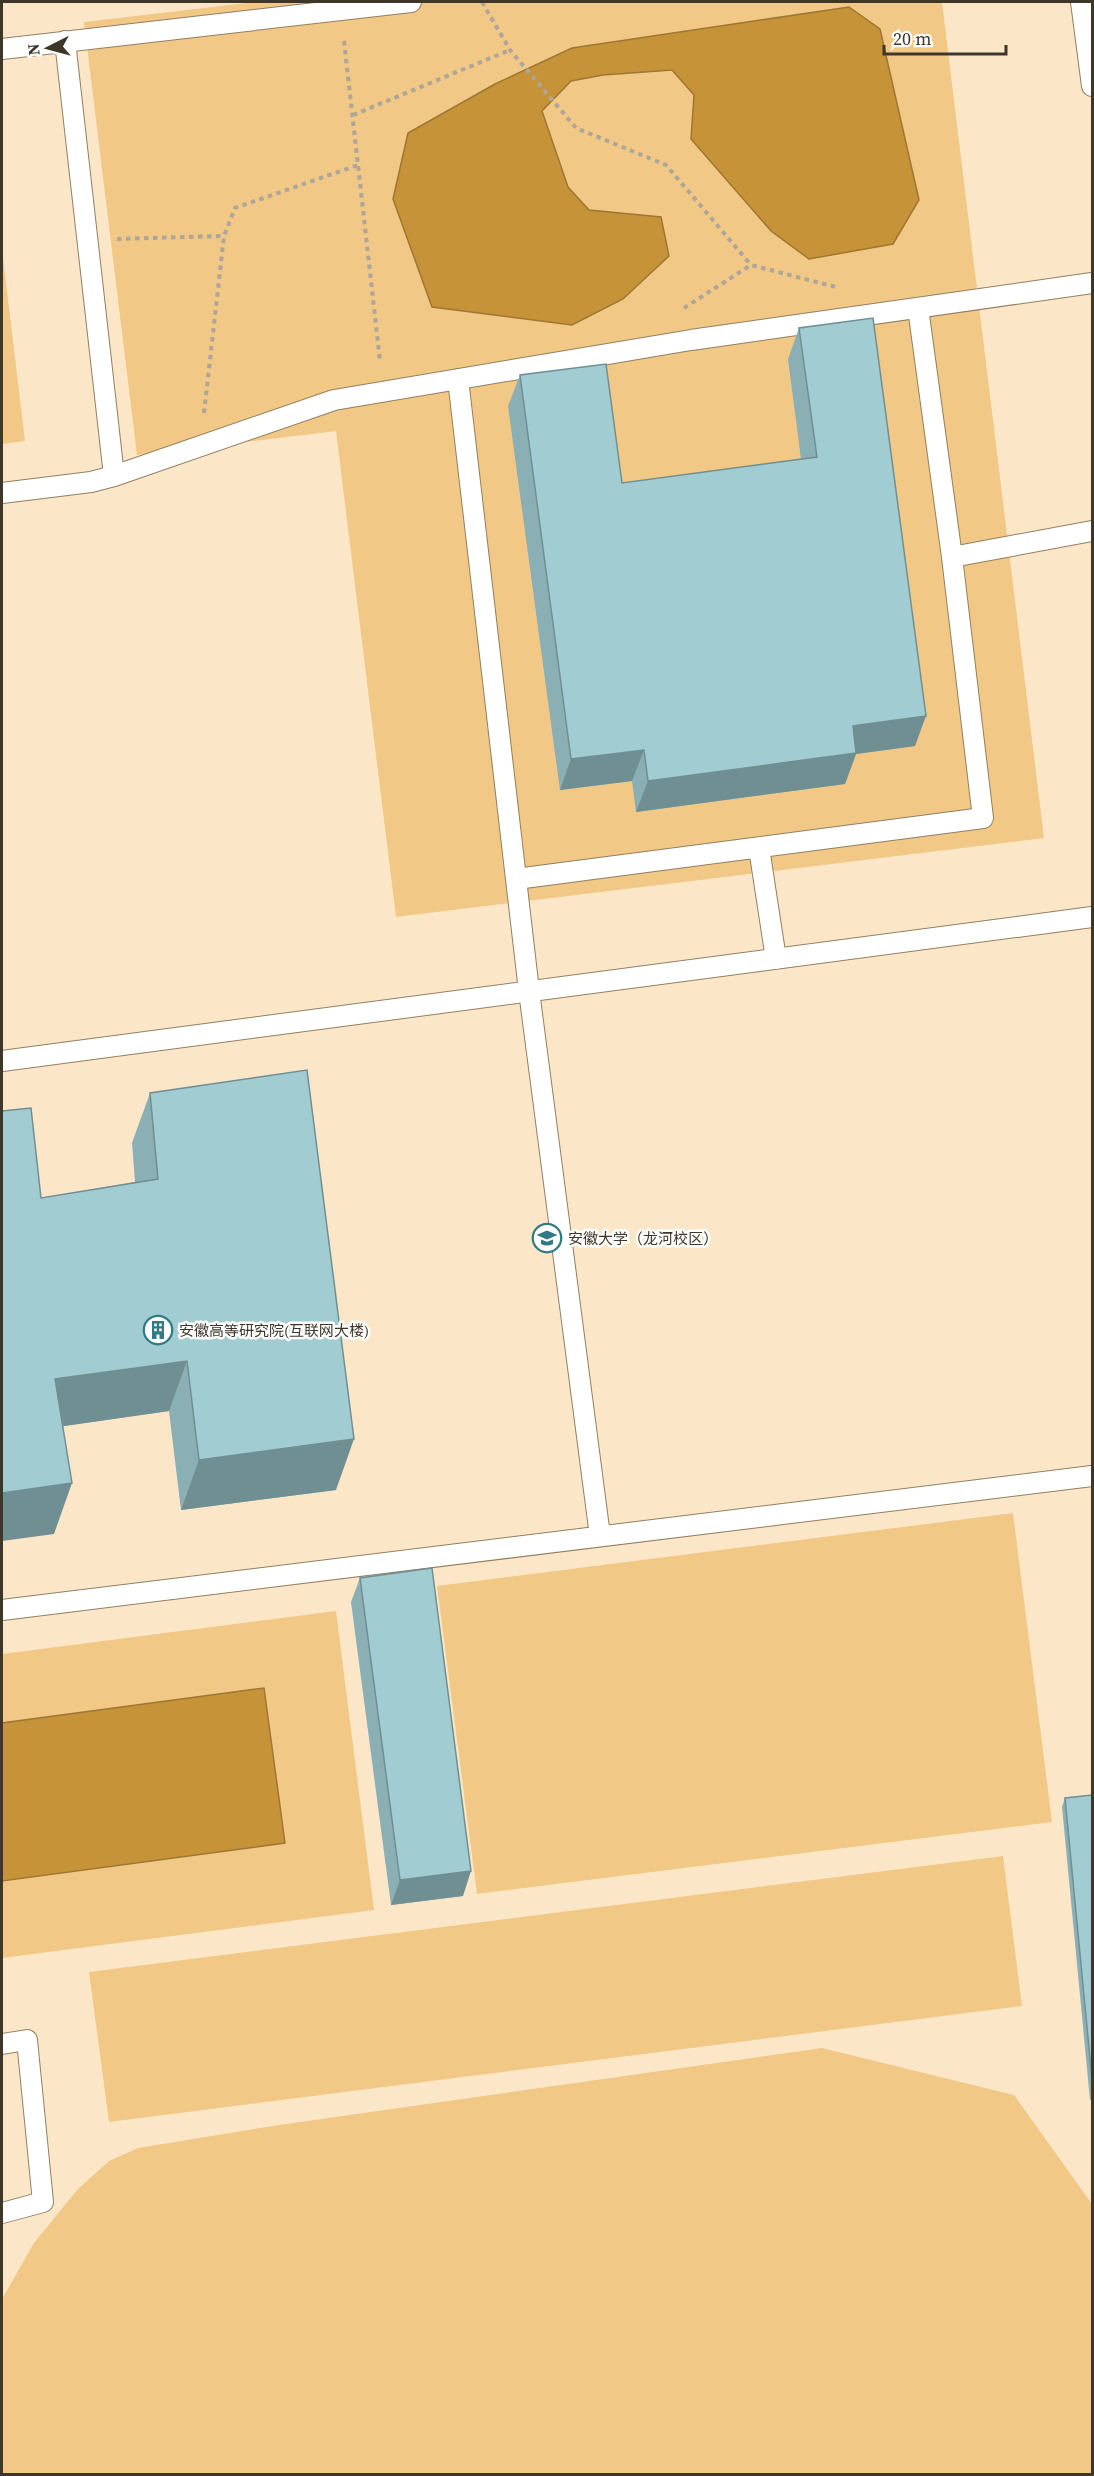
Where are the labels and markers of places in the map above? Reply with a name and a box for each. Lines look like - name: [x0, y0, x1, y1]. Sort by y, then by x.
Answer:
- school or university icon: 安徽大学（龙河校区）: [531, 1222, 563, 1254]
- place label: 安徽大学（龙河校区）: [568, 1228, 718, 1249]
- building icon: 安徽高等研究院(互联网大楼): [142, 1314, 174, 1346]
- place label: 安徽高等研究院(互联网大楼): [179, 1320, 369, 1341]

